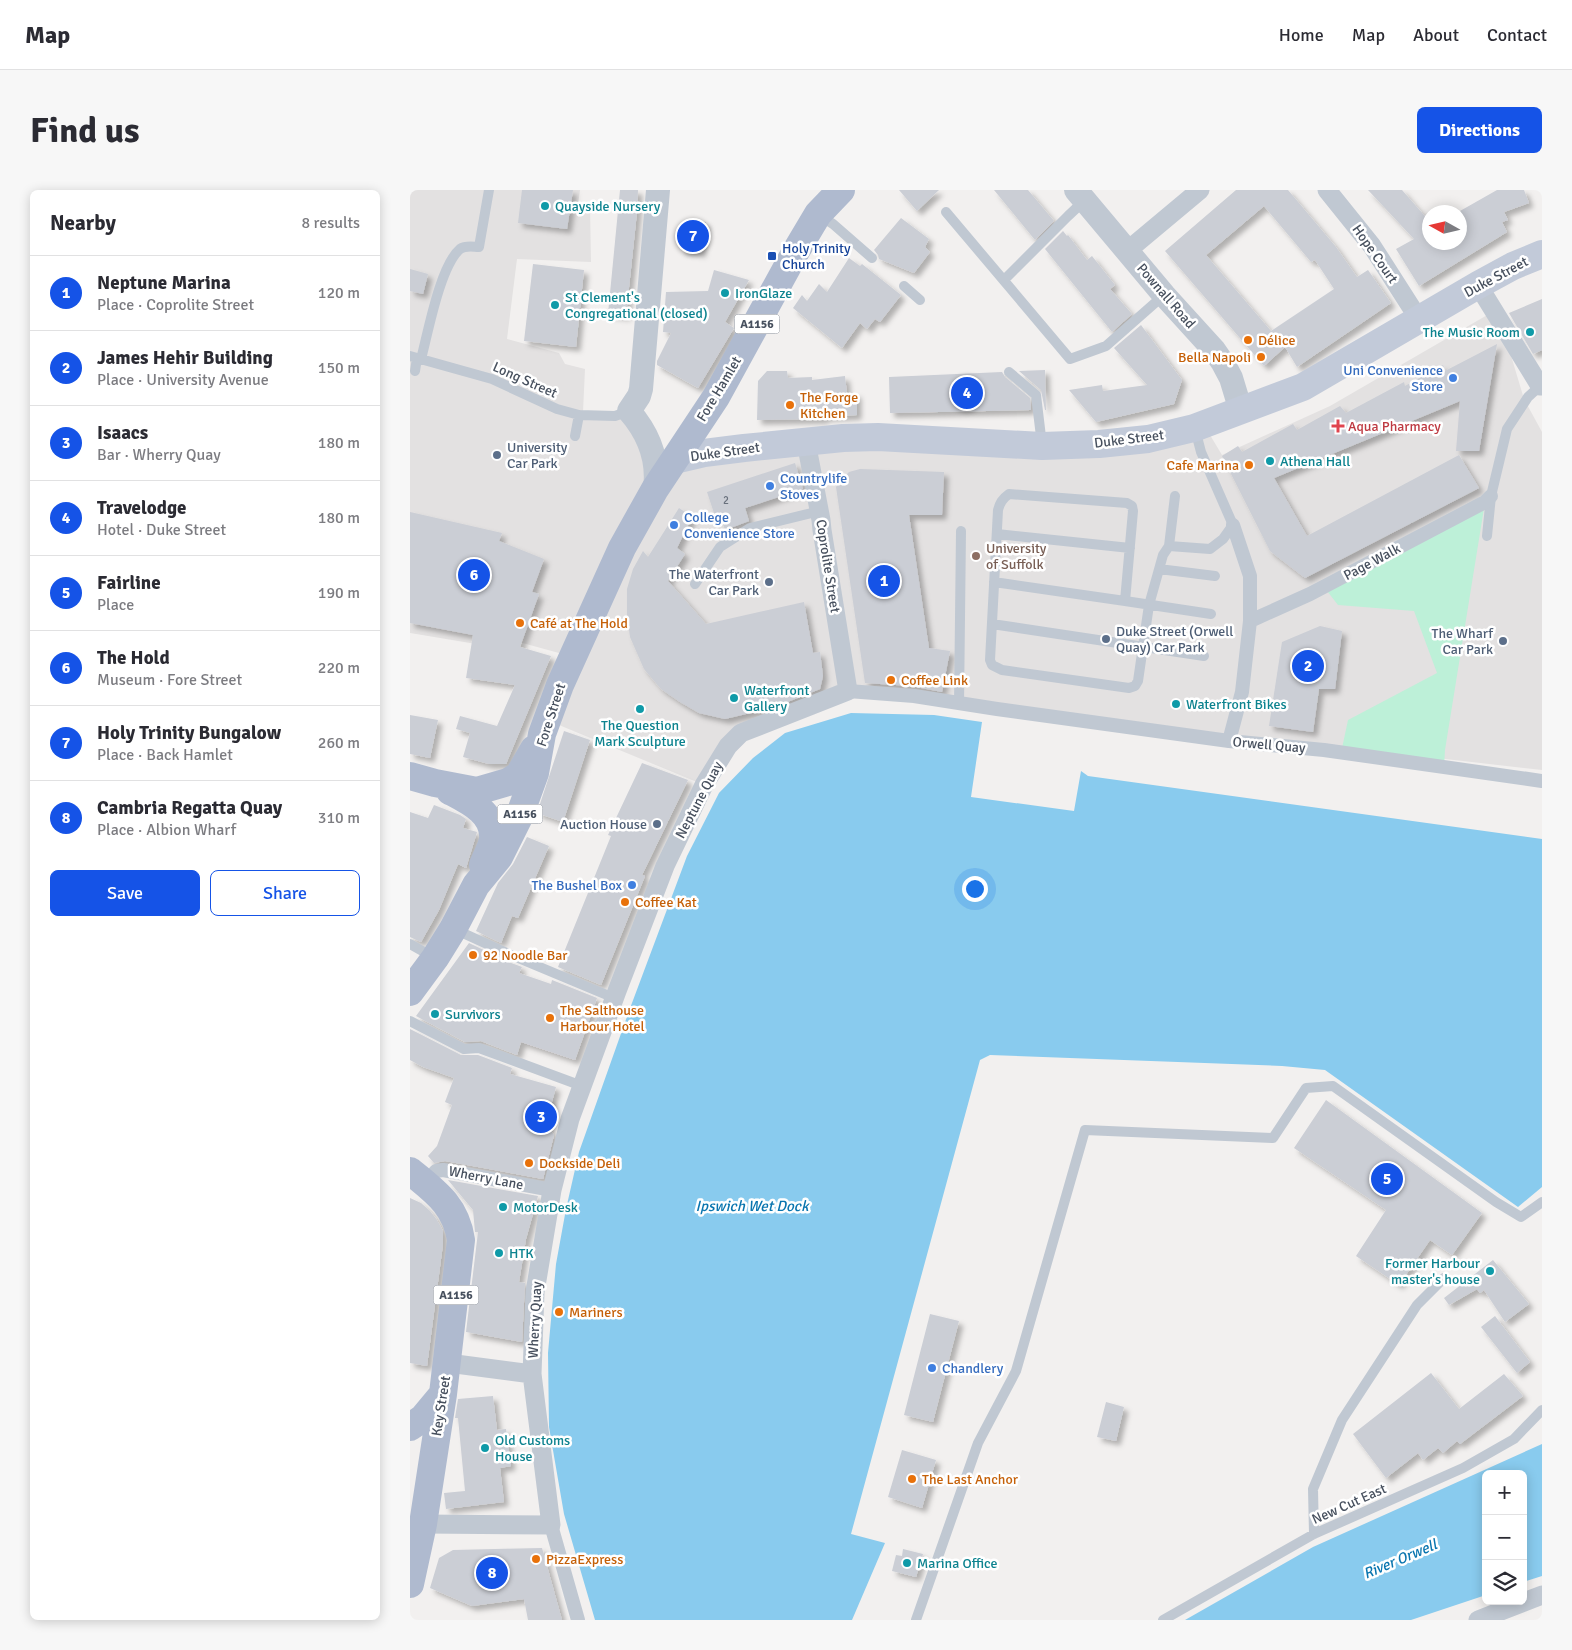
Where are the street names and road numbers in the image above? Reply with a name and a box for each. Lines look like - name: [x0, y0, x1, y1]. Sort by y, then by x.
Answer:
- street label: Hope Court: [1349, 221, 1401, 287]
- street label: Duke Street: [1461, 253, 1531, 301]
- street label: Pownall Road: [1133, 260, 1199, 332]
- road number: A1156: [734, 315, 780, 334]
- street label: Fore Hamlet: [693, 353, 745, 425]
- street label: Long Street: [490, 358, 560, 402]
- street label: Duke Street: [1093, 426, 1165, 452]
- street label: Duke Street: [689, 439, 761, 465]
- street label: Coprolite Street: [812, 518, 844, 614]
- street label: Page Walk: [1341, 540, 1403, 584]
- street label: Fore Street: [533, 681, 569, 749]
- street label: Orwell Quay: [1232, 733, 1307, 757]
- street label: Neptune Quay: [672, 758, 727, 841]
- road number: A1156: [498, 804, 542, 824]
- street label: Wherry Lane: [447, 1162, 525, 1194]
- street label: Wherry Quay: [524, 1281, 546, 1359]
- road number: A1156: [433, 1286, 478, 1304]
- street label: Key Street: [428, 1374, 454, 1437]
- street label: New Cut East: [1309, 1480, 1389, 1528]

